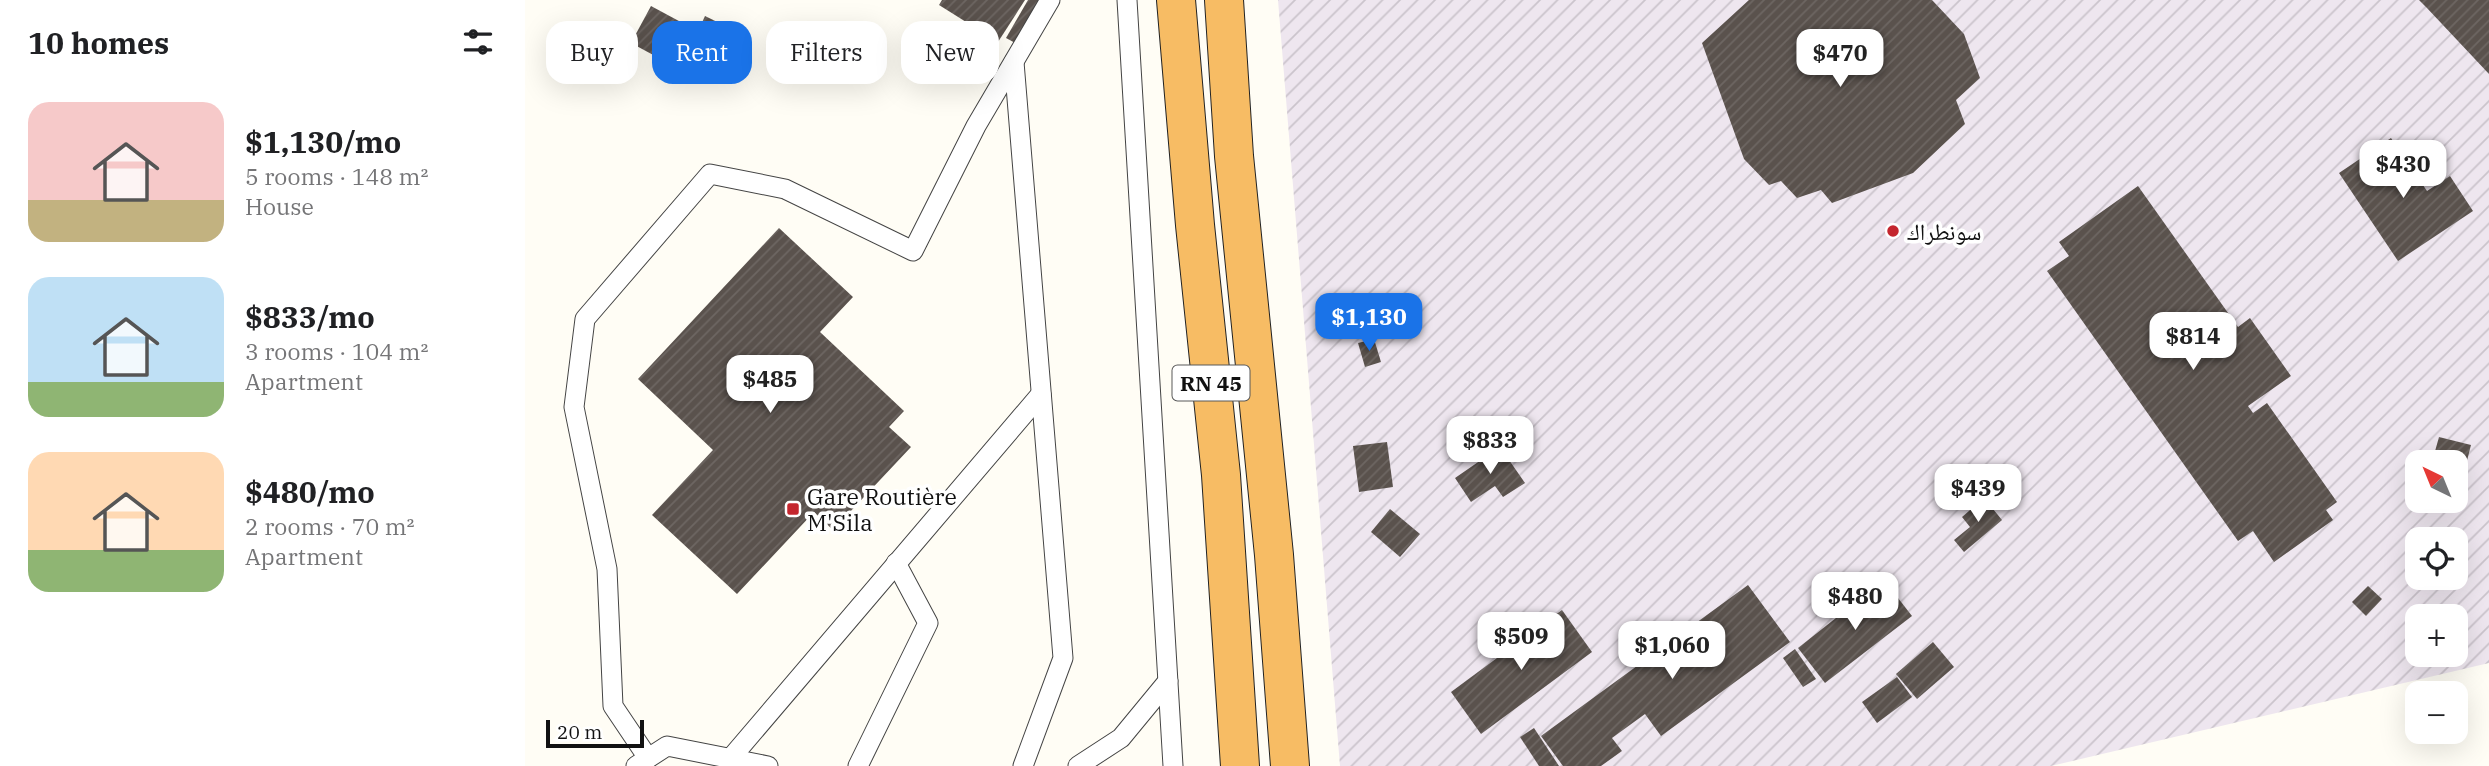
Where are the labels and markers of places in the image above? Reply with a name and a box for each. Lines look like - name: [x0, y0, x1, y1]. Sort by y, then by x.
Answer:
- pin: $470: [1799, 29, 1881, 89]
- pin: $430: [2362, 140, 2444, 200]
- place label: سونطراك: [1907, 216, 1981, 246]
- marker: سونطراك: [1885, 223, 1901, 239]
- pin: $1,130: [1312, 294, 1426, 353]
- pin: $814: [2152, 312, 2234, 372]
- pin: $485: [729, 356, 811, 415]
- pin: $833: [1449, 416, 1531, 476]
- pin: $439: [1937, 464, 2019, 524]
- place label: Gare Routière M'Sila: [807, 481, 957, 537]
- marker: Gare Routière M'Sila: [785, 501, 801, 517]
- pin: $480: [1814, 572, 1896, 632]
- pin: $509: [1480, 612, 1562, 672]
- pin: $1,060: [1615, 622, 1729, 681]

